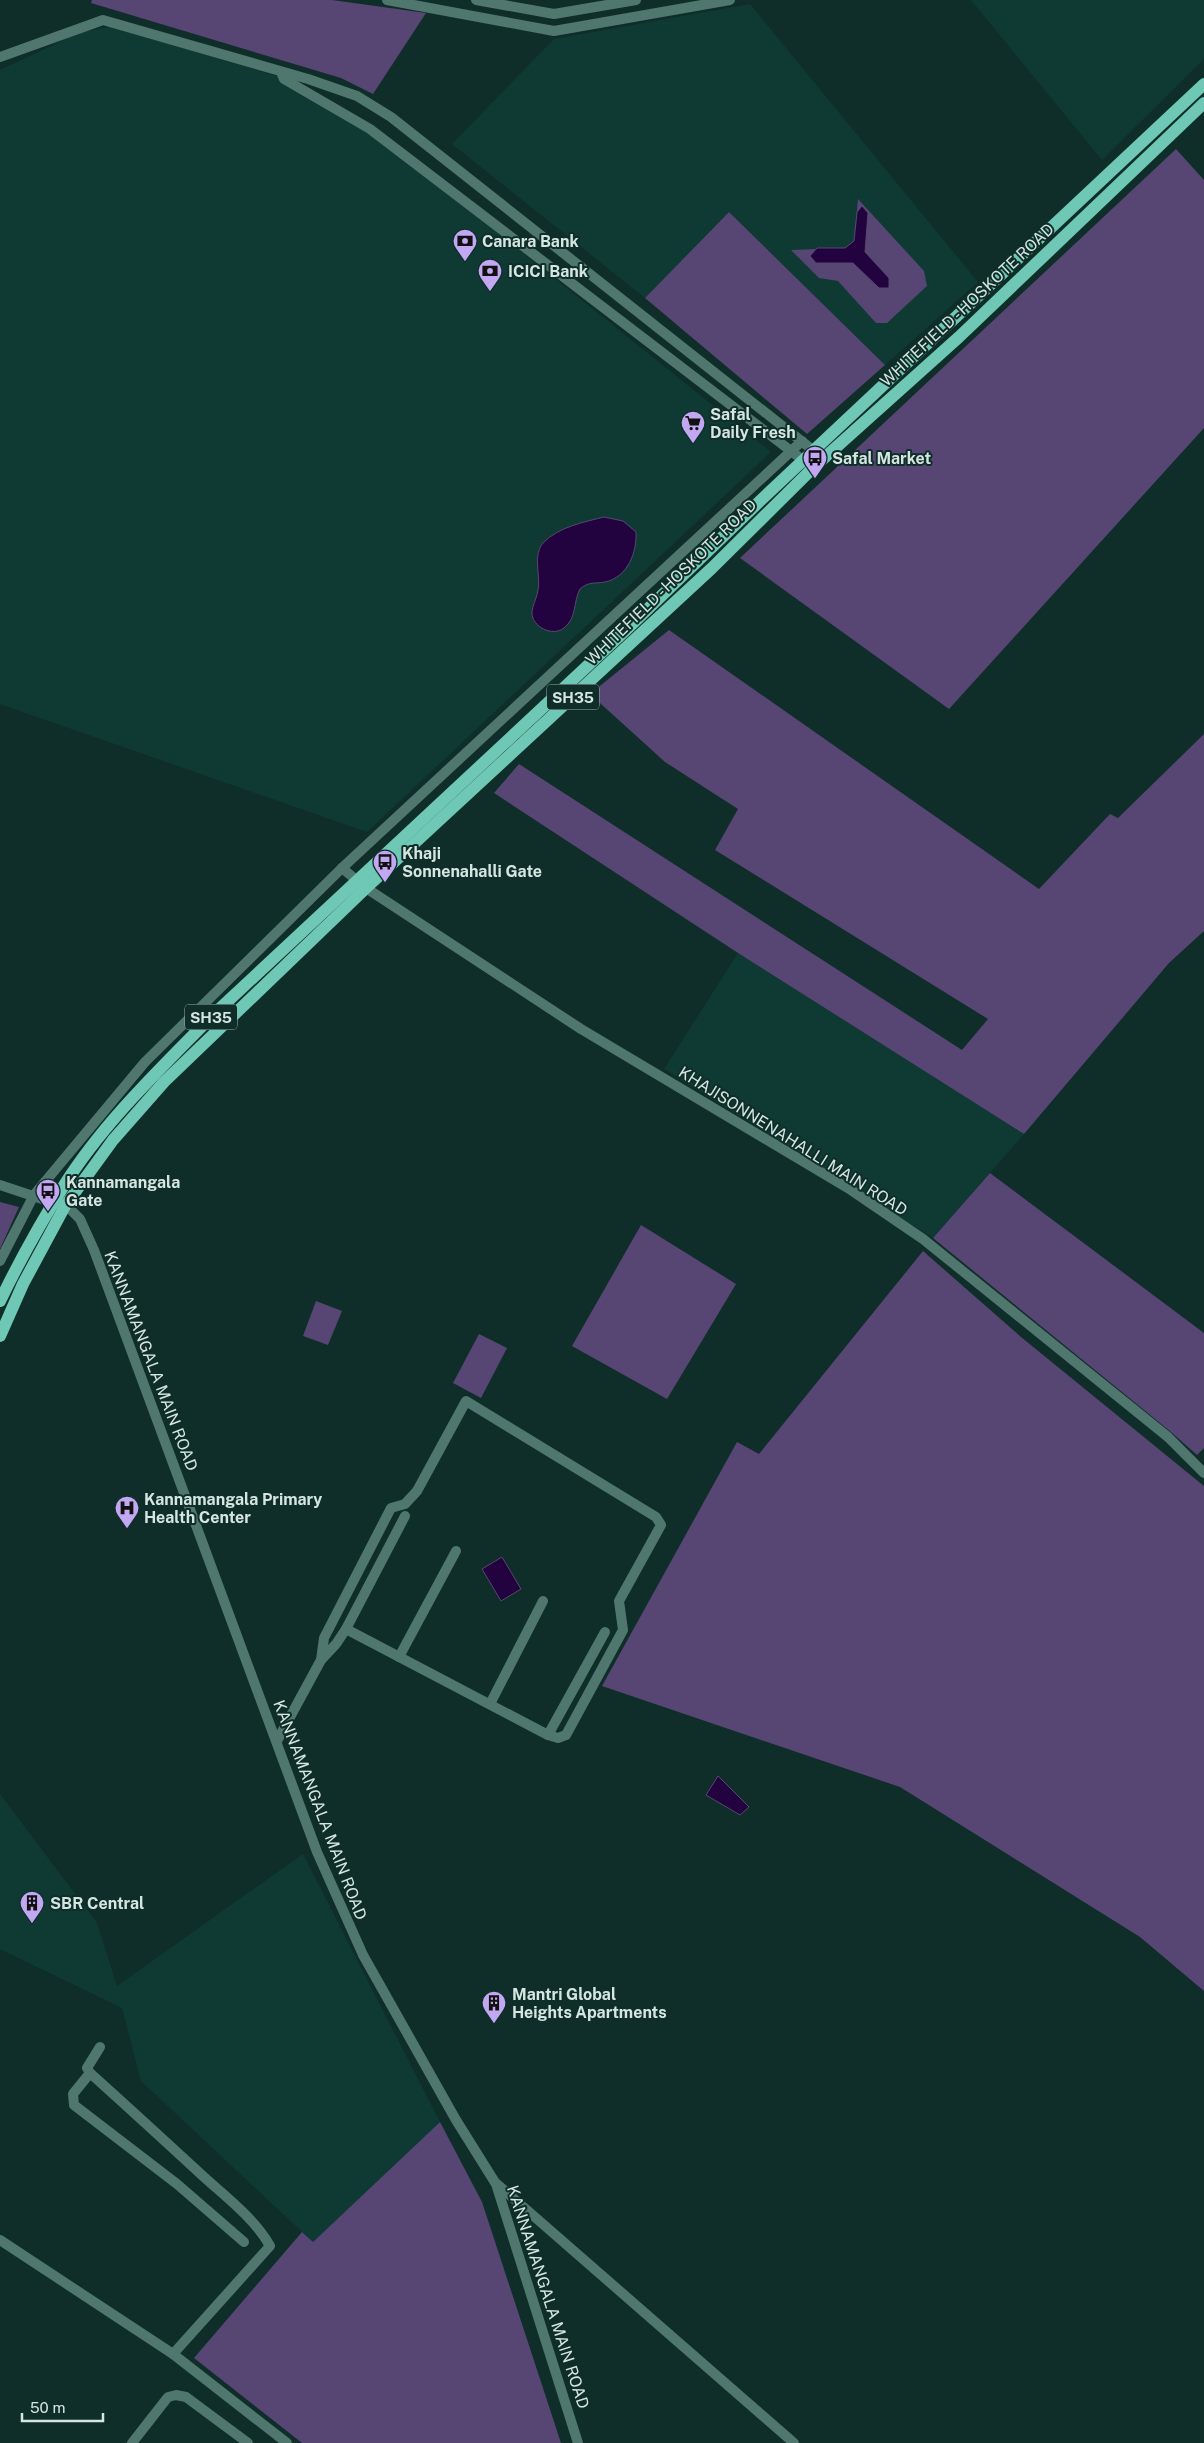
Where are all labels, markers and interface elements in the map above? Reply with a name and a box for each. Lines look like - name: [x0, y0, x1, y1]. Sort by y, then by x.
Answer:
- street label: WHITEFIELD - HOSKOTE ROAD: [876, 219, 1058, 391]
- bank icon: Canara Bank: [452, 228, 478, 262]
- place label: Canara Bank: [482, 232, 579, 251]
- bank icon: ICICI Bank: [477, 258, 503, 292]
- place label: ICICI Bank: [508, 262, 588, 281]
- place label: Safal Daily Fresh: [710, 405, 796, 442]
- supermarket icon: Safal Daily Fresh: [680, 410, 706, 444]
- bus stop icon: Safal Market: [802, 445, 828, 479]
- place label: Safal Market: [832, 449, 931, 468]
- street label: WHITEFIELD - HOSKOTE ROAD: [582, 495, 760, 669]
- road number: SH35: [547, 684, 599, 710]
- place label: Khaji Sonnenahalli Gate: [402, 844, 542, 881]
- bus stop icon: Khaji Sonnenahalli Gate: [372, 849, 398, 883]
- road number: SH35: [185, 1004, 237, 1030]
- street label: KHAJISONNENAHALLI MAIN ROAD: [675, 1062, 911, 1220]
- place label: Kannamangala Gate: [66, 1173, 180, 1210]
- bus stop icon: Kannamangala Gate: [35, 1178, 61, 1212]
- street label: KANNAMANGALA MAIN ROAD: [100, 1248, 202, 1474]
- place label: Kannamangala Primary Health Center: [144, 1490, 322, 1527]
- hospital icon: Kannamangala Primary Health Center: [114, 1495, 140, 1529]
- street label: KANNAMANGALA MAIN ROAD: [269, 1697, 371, 1923]
- building icon: SBR Central: [19, 1890, 45, 1924]
- place label: SBR Central: [50, 1894, 144, 1913]
- place label: Mantri Global Heights Apartments: [512, 1985, 667, 2022]
- building icon: Mantri Global Heights Apartments: [481, 1990, 507, 2024]
- street label: KANNAMANGALA MAIN ROAD: [503, 2183, 593, 2411]
- scale bar: [22, 2390, 104, 2422]
- text: 50 m: [30, 2399, 65, 2416]

